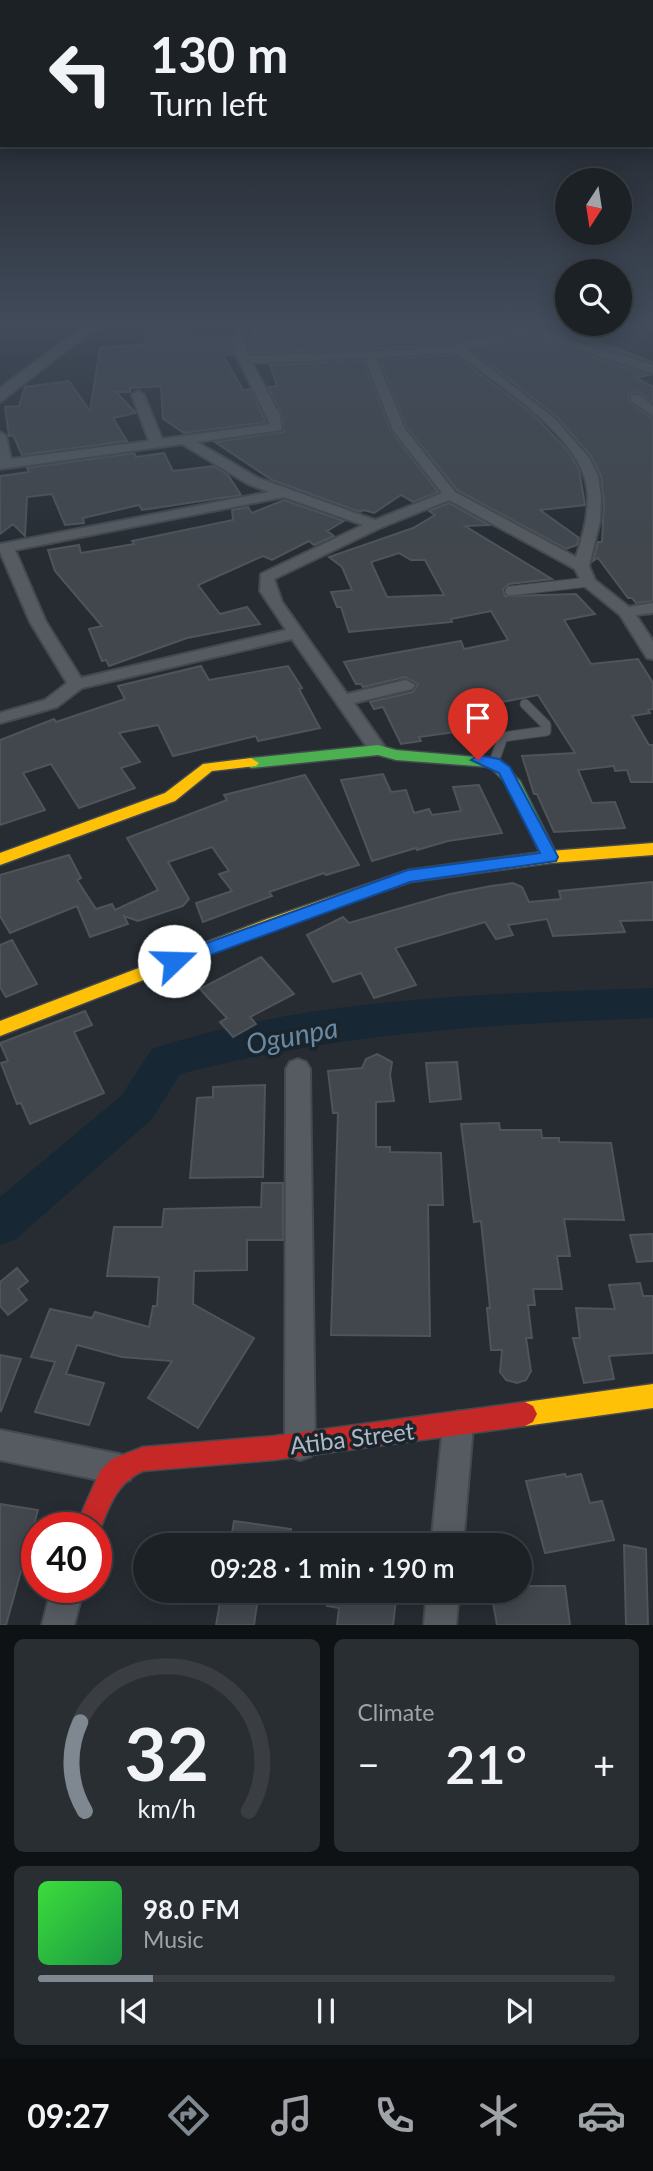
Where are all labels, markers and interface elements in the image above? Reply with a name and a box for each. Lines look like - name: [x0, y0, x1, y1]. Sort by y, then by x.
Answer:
- text: 130 m: [150, 25, 288, 83]
- icon: left: [35, 28, 126, 119]
- text: Turn left: [150, 84, 267, 123]
- north arrow: [555, 168, 632, 245]
- map controls: [555, 168, 632, 336]
- button: search: [555, 259, 632, 336]
- pin: [448, 688, 508, 760]
- icon: arrive: [459, 699, 497, 737]
- position arrow: [137, 924, 211, 998]
- water label: Ogunpa: [243, 1009, 341, 1061]
- street label: Atiba Street: [288, 1415, 416, 1460]
- speed limit sign: 40: [21, 1512, 112, 1603]
- text: 09:28 · 1 min · 190 m: [210, 1552, 455, 1584]
- text: Climate: [358, 1698, 434, 1726]
- text: 32: [125, 1710, 209, 1798]
- text: 21°: [445, 1733, 527, 1795]
- text: −: [358, 1741, 380, 1787]
- text: +: [593, 1741, 615, 1787]
- text: km/h: [137, 1793, 196, 1823]
- text: 98.0 FM: [143, 1893, 240, 1925]
- text: Music: [143, 1925, 203, 1953]
- icon: previous: [115, 1992, 153, 2030]
- icon: pause: [307, 1992, 345, 2030]
- icon: next: [500, 1992, 538, 2030]
- icon: directions: [164, 2091, 213, 2140]
- icon: music: [267, 2091, 316, 2140]
- icon: phone: [370, 2091, 419, 2140]
- icon: climate: [474, 2091, 523, 2140]
- icon: car: [577, 2091, 626, 2140]
- text: 09:27: [27, 2096, 110, 2135]

